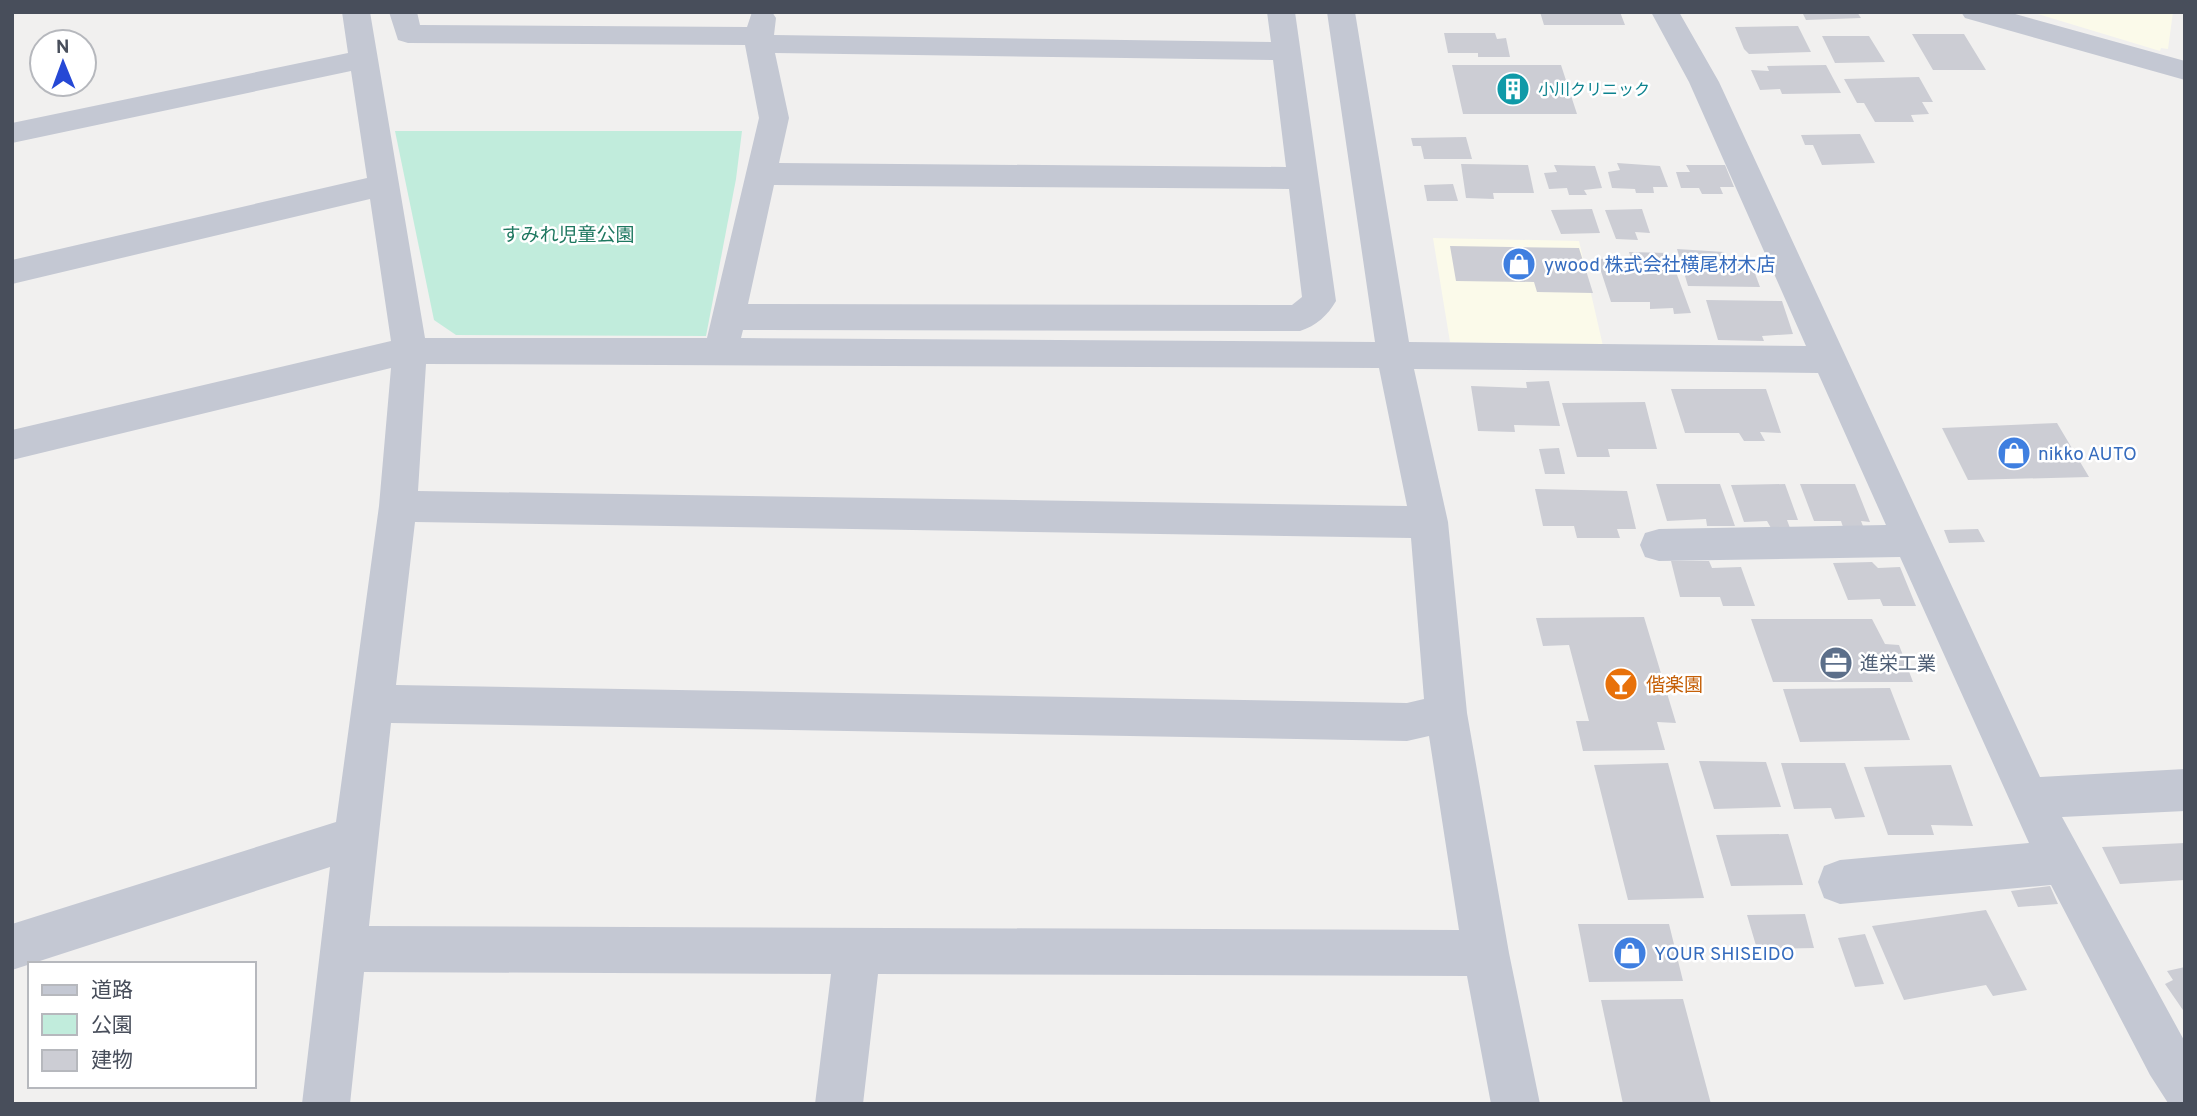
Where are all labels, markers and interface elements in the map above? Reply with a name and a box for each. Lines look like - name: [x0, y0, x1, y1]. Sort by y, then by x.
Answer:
- north arrow: [28, 28, 98, 98]
- text: N: [56, 36, 70, 60]
- building icon: 小川クリニック: [1494, 70, 1532, 108]
- place label: 小川クリニック: [1538, 81, 1650, 101]
- park label: すみれ児童公園: [501, 224, 635, 248]
- shop icon: ywood 株式会社横尾材木店: [1500, 245, 1538, 283]
- place label: ywood 株式会社横尾材木店: [1544, 254, 1775, 278]
- shop icon: nikko AUTO: [1995, 434, 2033, 472]
- place label: nikko AUTO: [2038, 443, 2137, 467]
- office icon: 進栄工業: [1817, 644, 1855, 682]
- place label: 進栄工業: [1860, 653, 1936, 677]
- bar icon: 偕楽園: [1602, 665, 1640, 703]
- place label: 偕楽園: [1646, 674, 1703, 698]
- shop icon: YOUR SHISEIDO: [1611, 934, 1649, 972]
- place label: YOUR SHISEIDO: [1654, 943, 1795, 967]
- legend: [28, 962, 256, 1088]
- text: 道路: [91, 978, 133, 1005]
- text: 公園: [91, 1013, 133, 1040]
- text: 建物: [91, 1048, 133, 1075]

